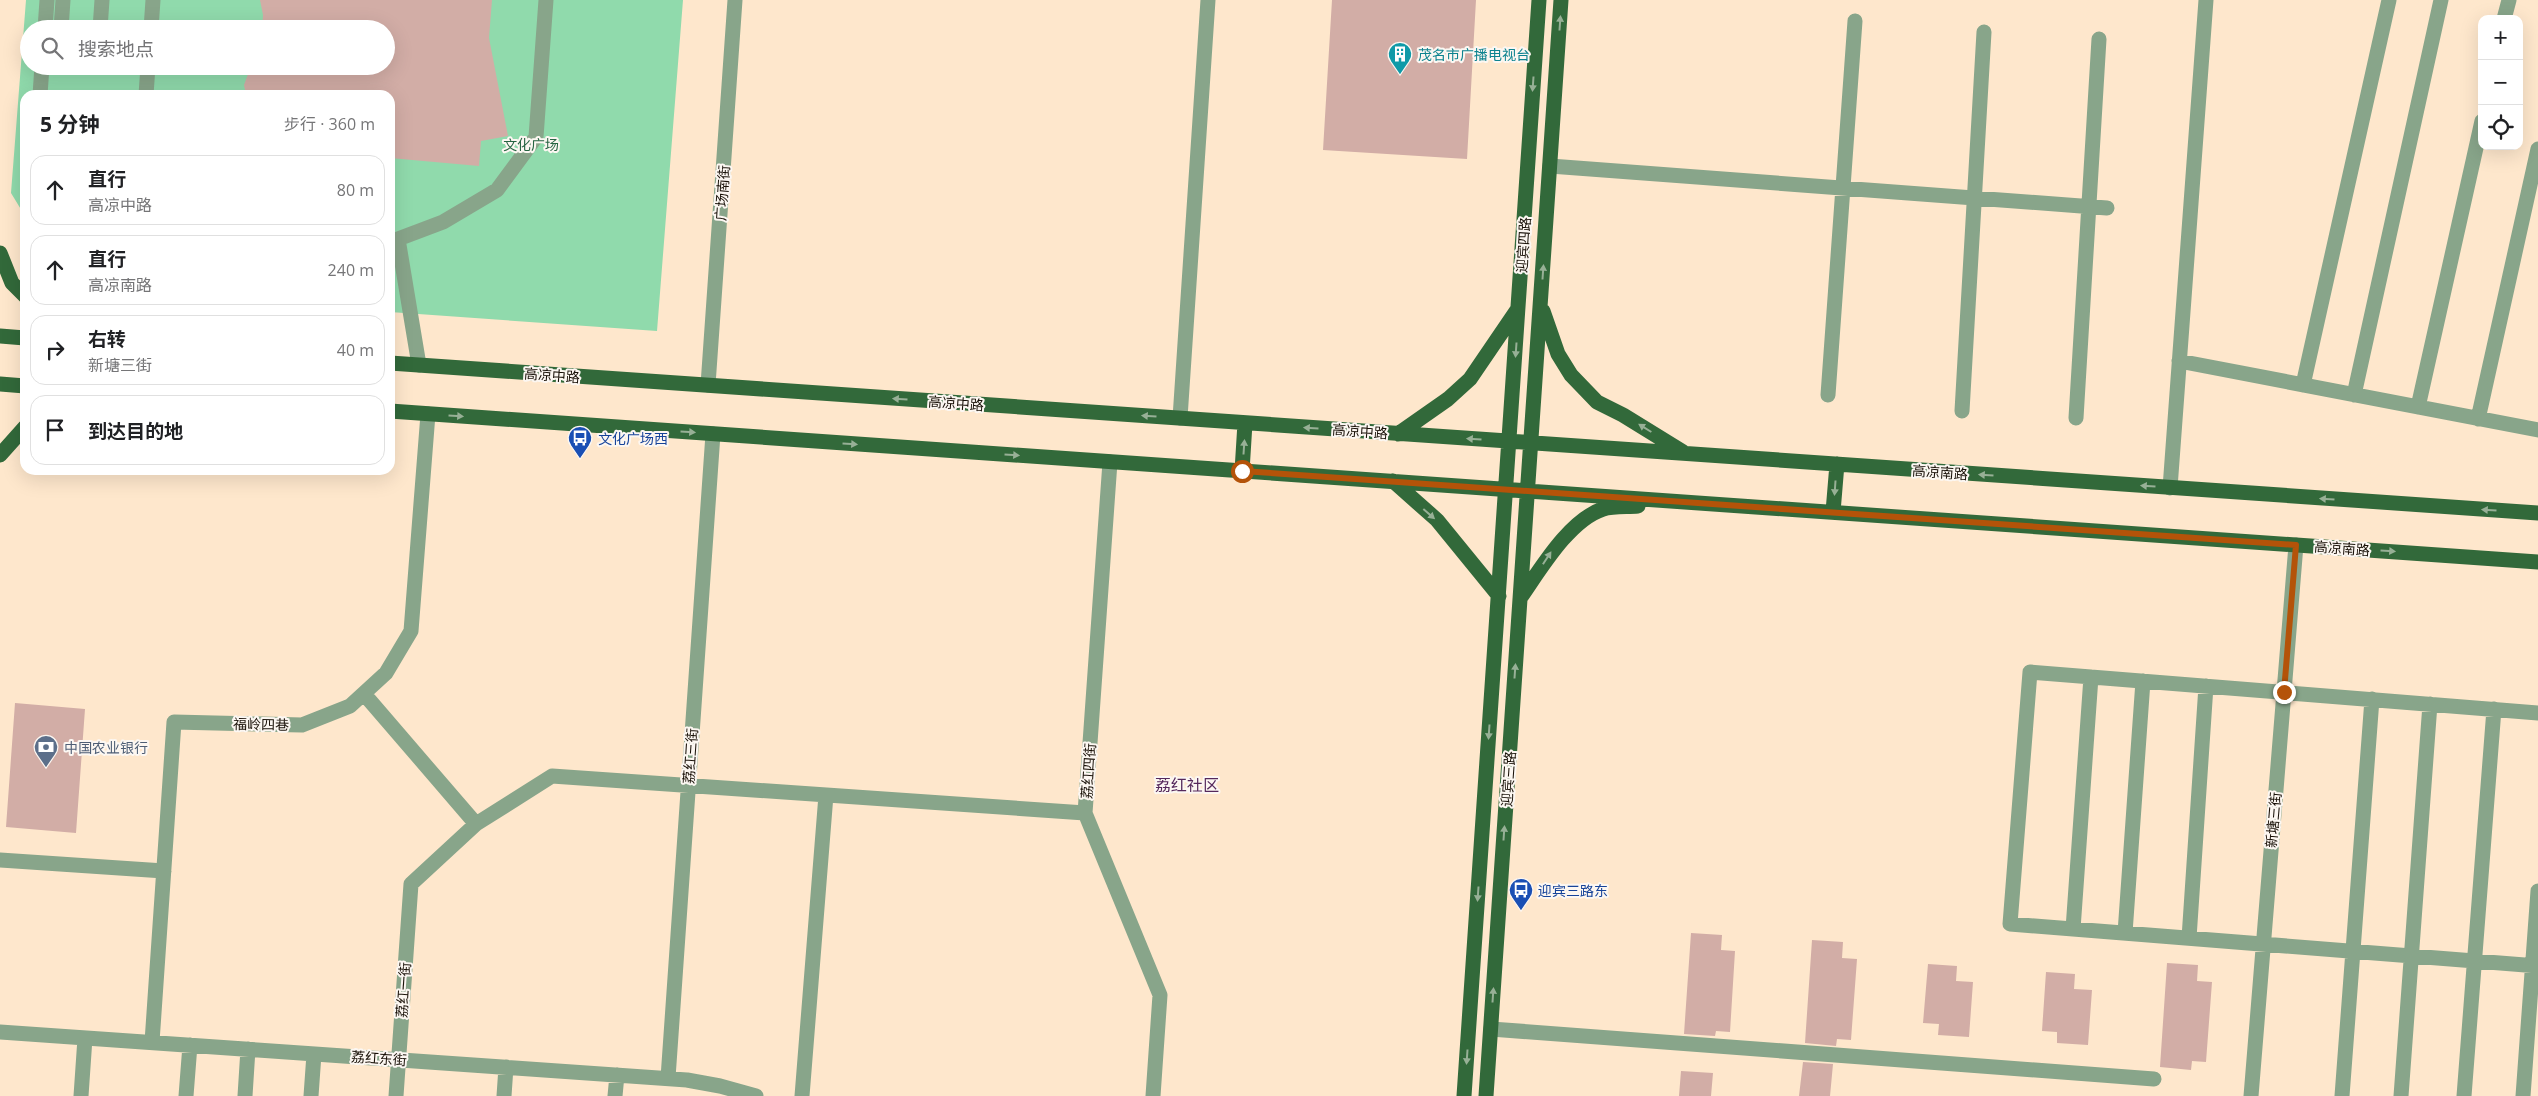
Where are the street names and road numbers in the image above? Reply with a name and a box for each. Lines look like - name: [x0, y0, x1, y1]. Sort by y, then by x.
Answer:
- street label: 广场南街: [711, 164, 733, 222]
- street label: 迎宾四路: [1512, 216, 1534, 274]
- street label: 高凉中路: [523, 364, 581, 386]
- street label: 高凉中路: [927, 392, 985, 414]
- street label: 高凉中路: [1331, 420, 1389, 442]
- street label: 高凉南路: [1911, 461, 1969, 483]
- street label: 高凉南路: [2313, 537, 2371, 559]
- street label: 福岭四巷: [233, 714, 289, 734]
- street label: 荔红三街: [679, 727, 701, 785]
- street label: 荔红四街: [1077, 742, 1099, 800]
- street label: 迎宾三路: [1497, 750, 1519, 808]
- street label: 新塘三街: [2261, 791, 2285, 849]
- street label: 荔红一街: [392, 961, 414, 1019]
- street label: 荔红东街: [350, 1047, 408, 1069]

